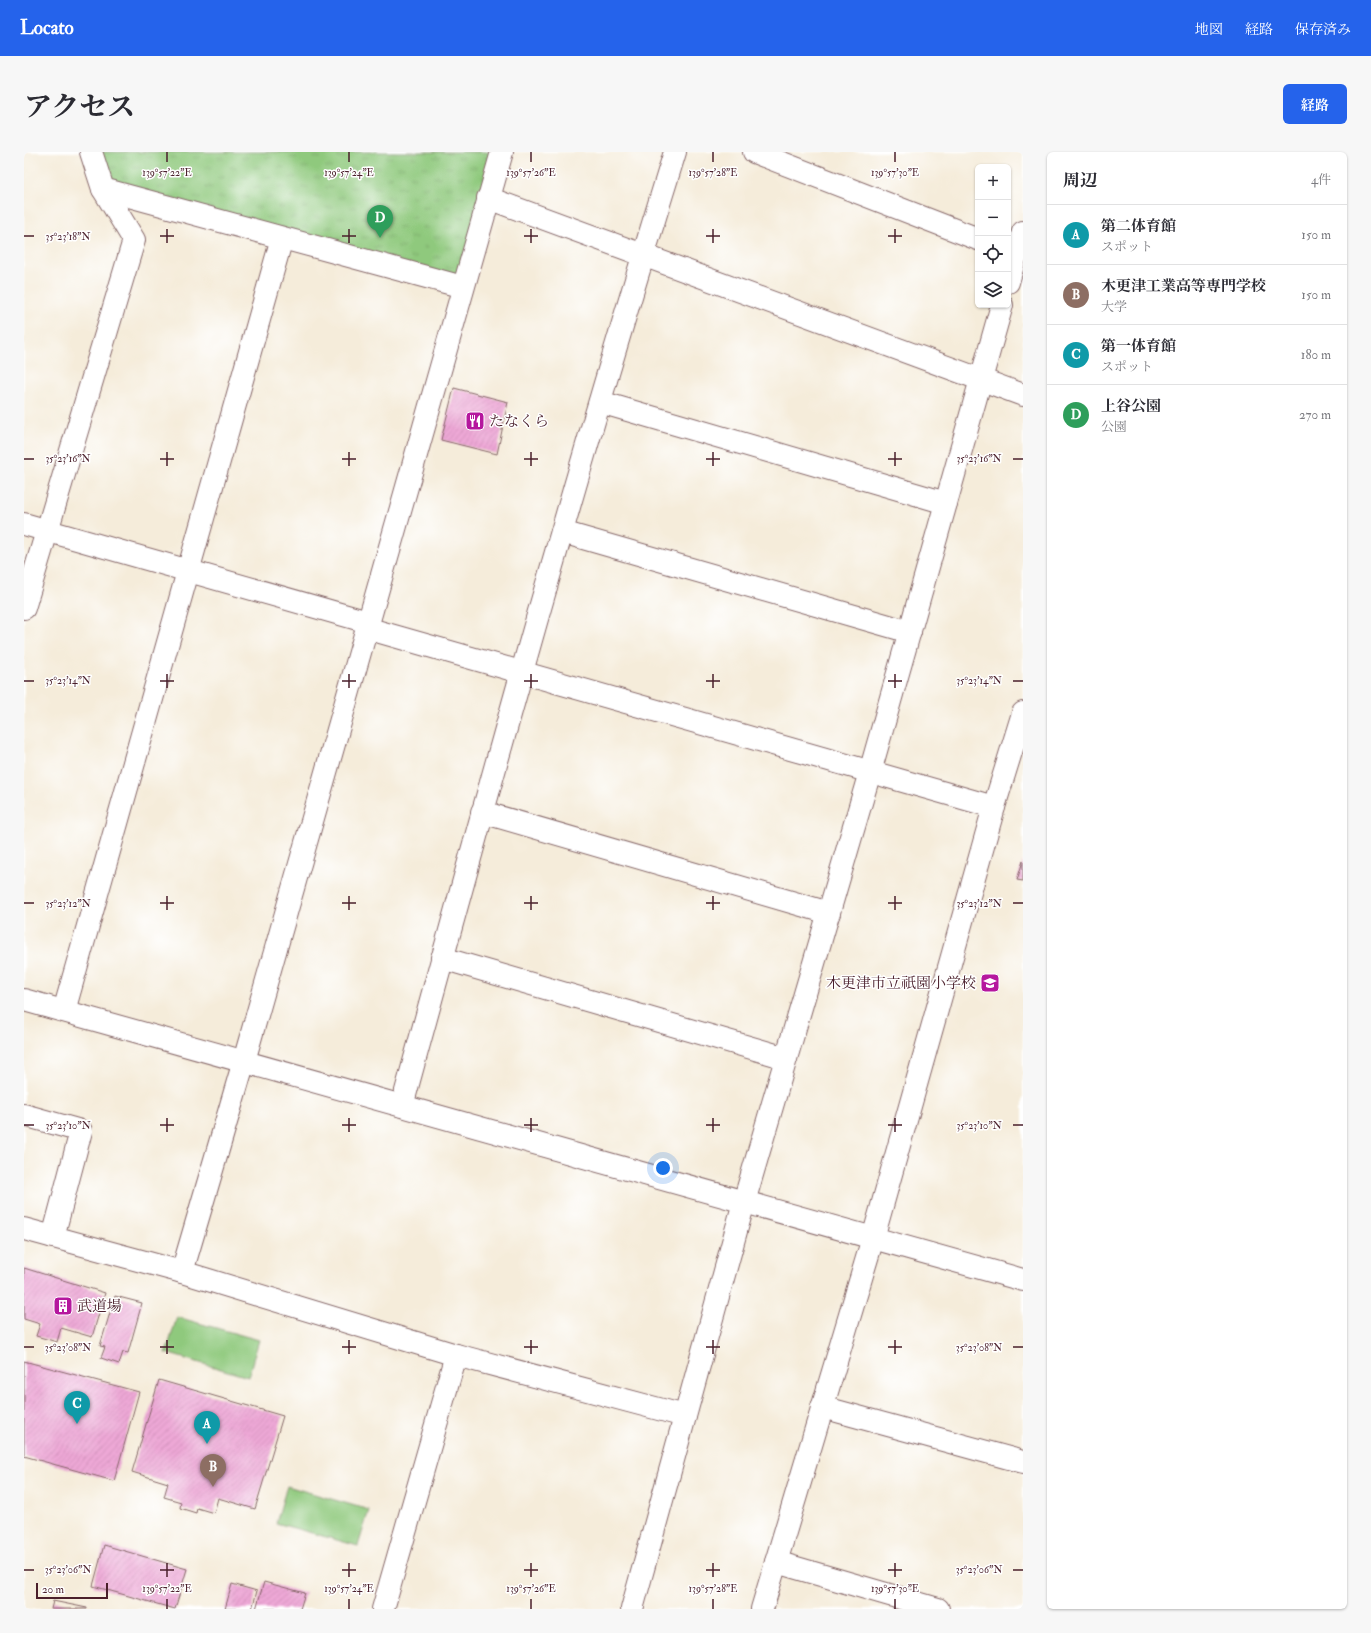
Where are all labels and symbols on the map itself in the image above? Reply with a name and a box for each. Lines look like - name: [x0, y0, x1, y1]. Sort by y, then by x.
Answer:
- text: 139°57'22"E: [142, 167, 192, 179]
- text: 139°57'24"E: [324, 167, 374, 179]
- text: 139°57'26"E: [506, 167, 556, 179]
- text: 139°57'28"E: [689, 167, 737, 179]
- text: 139°57'30"E: [871, 167, 919, 179]
- pin: D: [367, 205, 393, 238]
- text: 35°23'18"N: [46, 231, 90, 243]
- restaurant icon: たなくら: [464, 410, 486, 432]
- place label: たなくら: [489, 412, 549, 431]
- text: 35°23'16"N: [45, 453, 91, 465]
- text: 35°23'16"N: [956, 453, 1002, 465]
- text: 35°23'14"N: [45, 675, 91, 687]
- text: 35°23'14"N: [956, 675, 1002, 687]
- text: 35°23'12"N: [45, 898, 91, 910]
- text: 35°23'12"N: [956, 898, 1002, 910]
- school or university icon: 木更津市立祇園小学校: [979, 972, 1001, 994]
- place label: 木更津市立祇園小学校: [826, 974, 976, 993]
- text: 35°23'10"N: [45, 1120, 91, 1132]
- text: 35°23'10"N: [956, 1120, 1002, 1132]
- your location: [653, 1158, 673, 1178]
- building icon: 武道場: [52, 1295, 74, 1317]
- place label: 武道場: [77, 1297, 122, 1316]
- text: 35°23'08"N: [45, 1342, 91, 1354]
- text: 35°23'08"N: [956, 1342, 1002, 1354]
- pin: C: [64, 1391, 90, 1424]
- pin: A: [194, 1411, 220, 1444]
- pin: B: [200, 1454, 226, 1487]
- text: 35°23'06"N: [45, 1564, 91, 1576]
- text: 35°23'06"N: [956, 1564, 1002, 1576]
- scale bar: [36, 1581, 108, 1600]
- text: 139°57'22"E: [142, 1583, 192, 1595]
- text: 139°57'24"E: [324, 1583, 374, 1595]
- text: 139°57'26"E: [506, 1583, 556, 1595]
- text: 139°57'28"E: [689, 1583, 737, 1595]
- text: 139°57'30"E: [871, 1583, 919, 1595]

